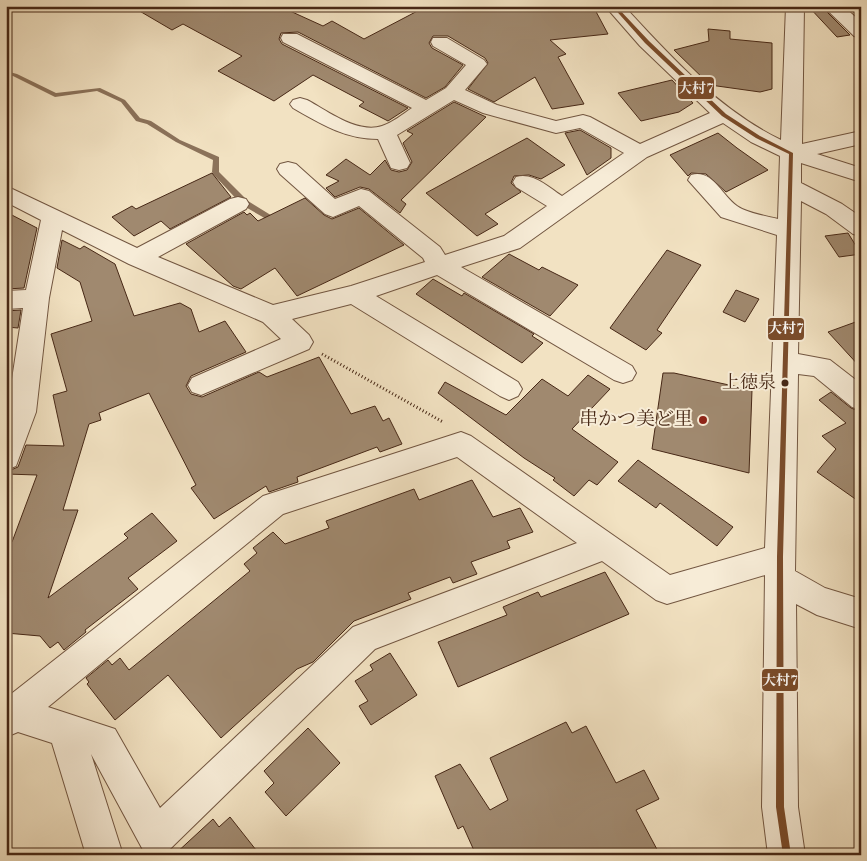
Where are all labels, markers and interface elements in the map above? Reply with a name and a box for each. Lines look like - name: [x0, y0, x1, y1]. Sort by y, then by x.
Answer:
- line badge: 大村7: [677, 76, 715, 100]
- text: 大村7: [678, 81, 714, 96]
- line badge: 大村7: [767, 317, 805, 341]
- text: 大村7: [768, 321, 804, 336]
- place label: 上徳泉: [722, 372, 776, 392]
- marker: 上徳泉: [780, 378, 790, 388]
- place label: 串かつ美ど里: [579, 409, 693, 430]
- marker: 串かつ美ど里: [697, 414, 709, 426]
- line badge: 大村7: [761, 668, 799, 692]
- text: 大村7: [762, 673, 798, 688]

